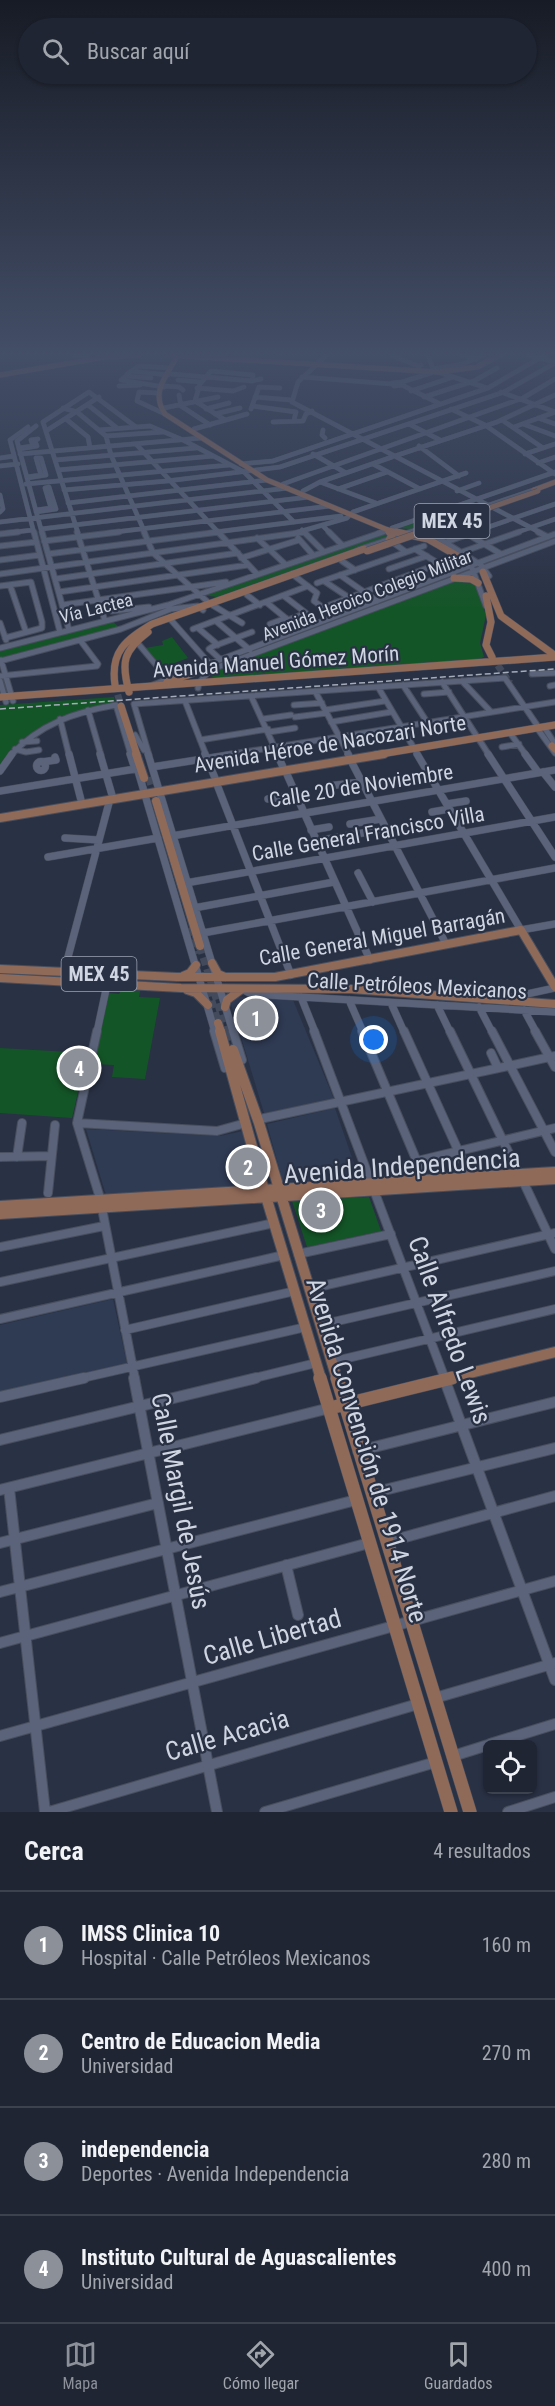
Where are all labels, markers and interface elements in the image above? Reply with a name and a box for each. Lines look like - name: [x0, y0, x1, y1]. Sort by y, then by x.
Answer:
- search box: [18, 18, 537, 84]
- icon: search: [39, 35, 72, 68]
- text: Buscar aquí: [87, 39, 190, 64]
- road number: MEX 45: [414, 504, 490, 538]
- street label: Avenida Heroico Colegio Militar: [259, 545, 476, 645]
- street label: Vía Lactea: [57, 589, 135, 627]
- street label: Avenida Manuel Gómez Morín: [152, 641, 400, 683]
- street label: Avenida Héroe de Nacozari Norte: [192, 711, 468, 777]
- street label: Calle 20 de Noviembre: [267, 760, 455, 812]
- street label: Calle General Francisco Villa: [250, 802, 486, 866]
- street label: Calle General Miguel Barragán: [257, 904, 507, 970]
- road number: MEX 45: [62, 957, 136, 991]
- street label: Calle Petróleos Mexicanos: [307, 968, 527, 1004]
- pin: 1: [236, 996, 276, 1040]
- your location: [359, 1025, 388, 1054]
- pin: 4: [60, 1046, 98, 1090]
- street label: Avenida Independencia: [283, 1143, 521, 1189]
- pin: 2: [228, 1144, 268, 1190]
- pin: 3: [302, 1188, 340, 1232]
- street label: Calle Alfredo Lewis: [402, 1232, 498, 1428]
- street label: Avenida Convención de 1914 Norte: [300, 1274, 434, 1626]
- street label: Calle Margil de Jesús: [145, 1390, 217, 1612]
- street label: Calle Libertad: [200, 1603, 344, 1671]
- street label: Calle Acacia: [162, 1703, 292, 1767]
- map controls: [483, 1740, 537, 1794]
- button: locate: [483, 1740, 537, 1794]
- text: Cerca: [24, 1836, 84, 1866]
- text: 4 resultados: [433, 1839, 531, 1863]
- text: IMSS Clinica 10: [81, 1921, 220, 1946]
- text: 1: [38, 1933, 49, 1957]
- text: 160 m: [482, 1933, 531, 1957]
- text: Hospital · Calle Petróleos Mexicanos: [81, 1946, 371, 1970]
- text: Centro de Educacion Media: [81, 2029, 320, 2054]
- text: 2: [38, 2041, 49, 2065]
- text: 270 m: [482, 2041, 531, 2065]
- text: Universidad: [81, 2054, 174, 2078]
- text: independencia: [81, 2137, 209, 2162]
- text: 3: [38, 2149, 49, 2173]
- text: 280 m: [482, 2149, 531, 2173]
- text: Deportes · Avenida Independencia: [81, 2162, 349, 2186]
- text: Instituto Cultural de Aguascalientes: [81, 2245, 397, 2270]
- text: 4: [38, 2257, 49, 2281]
- text: 400 m: [482, 2257, 531, 2281]
- text: Universidad: [81, 2270, 174, 2294]
- tab: Mapa: [63, 2338, 98, 2393]
- tab: Cómo llegar: [223, 2338, 299, 2393]
- tab: Guardados: [424, 2338, 492, 2393]

